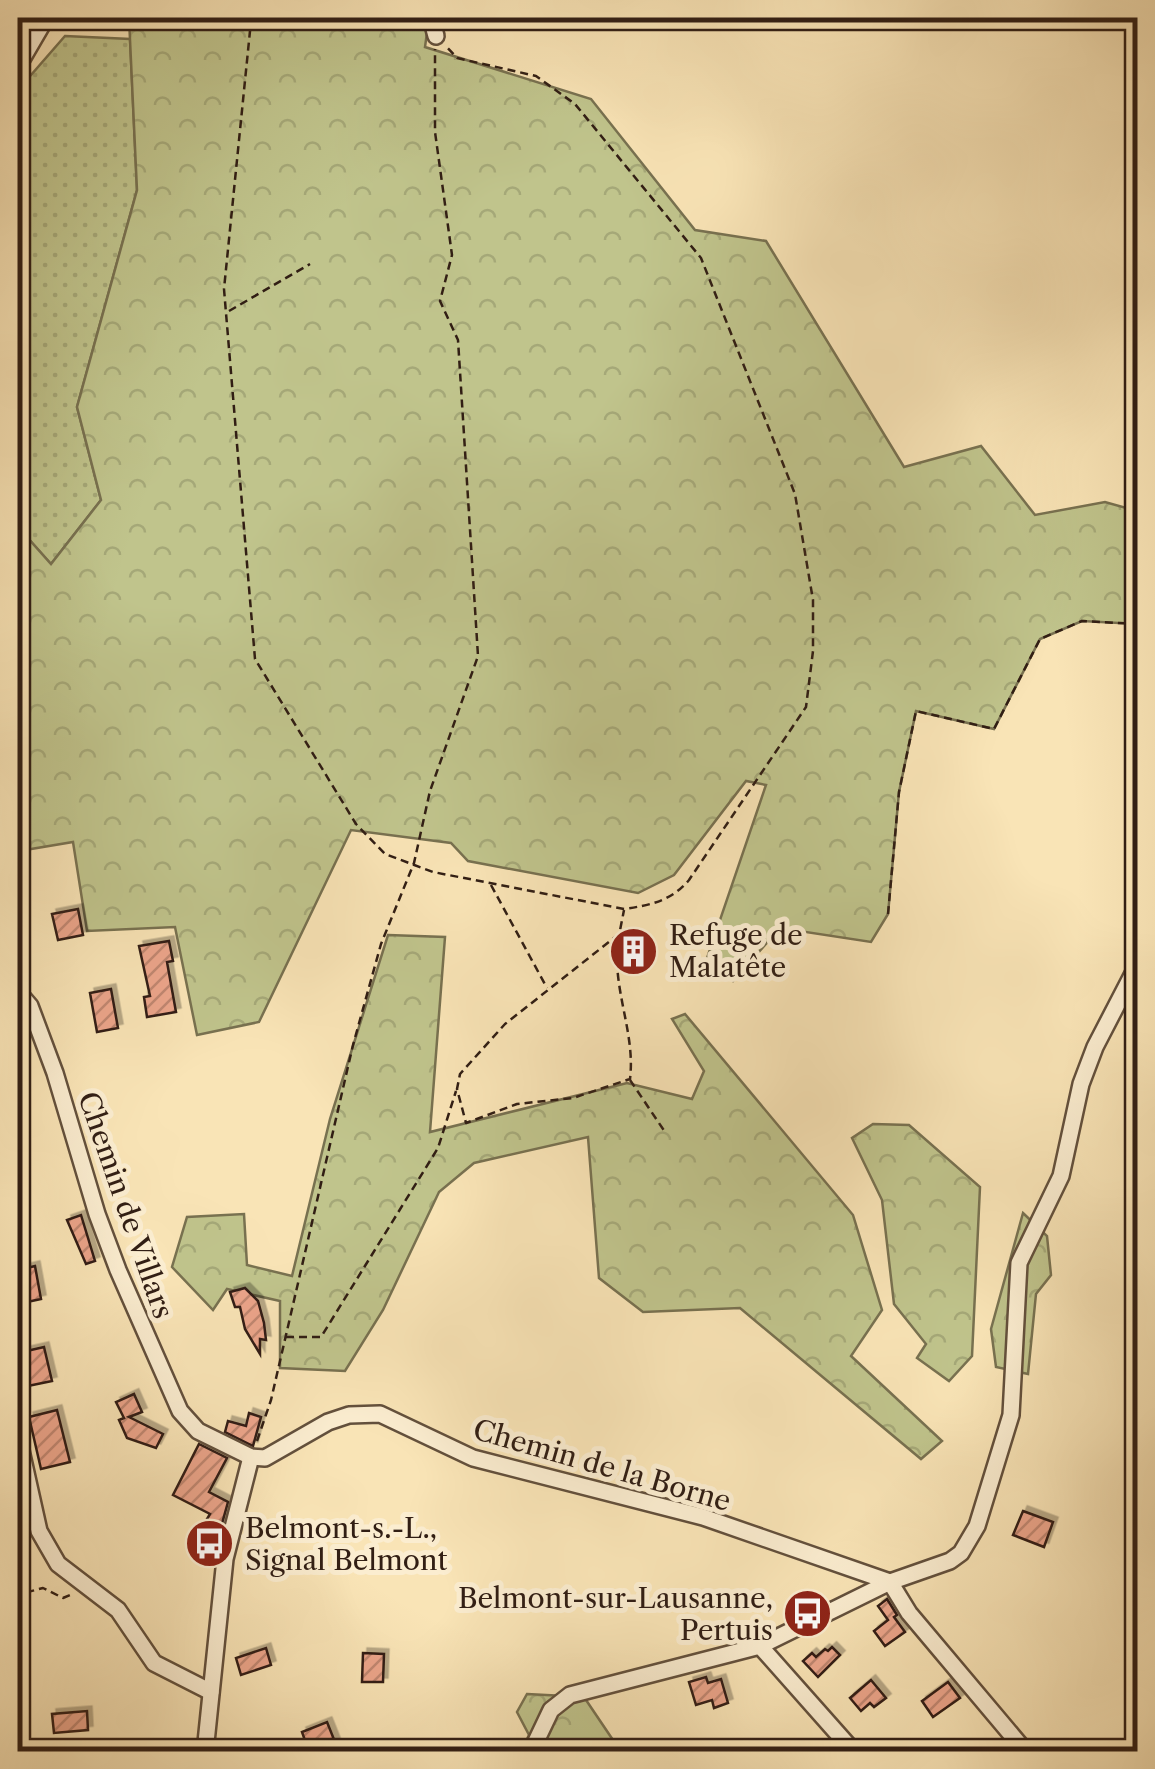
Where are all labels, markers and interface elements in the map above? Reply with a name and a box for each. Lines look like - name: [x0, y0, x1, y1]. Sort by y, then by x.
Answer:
- place label: Refuge de Malatête: [669, 918, 803, 984]
- building icon: Refuge de Malatête: [608, 925, 660, 977]
- street label: Chemin de Villars: [71, 1087, 181, 1323]
- street label: Chemin de la Borne: [469, 1412, 735, 1518]
- place label: Belmont-s.-L., Signal Belmont: [245, 1511, 447, 1577]
- bus stop icon: Belmont-s.-L., Signal Belmont: [184, 1518, 236, 1570]
- place label: Belmont-sur-Lausanne, Pertuis: [458, 1581, 773, 1647]
- bus stop icon: Belmont-sur-Lausanne, Pertuis: [782, 1588, 834, 1640]

